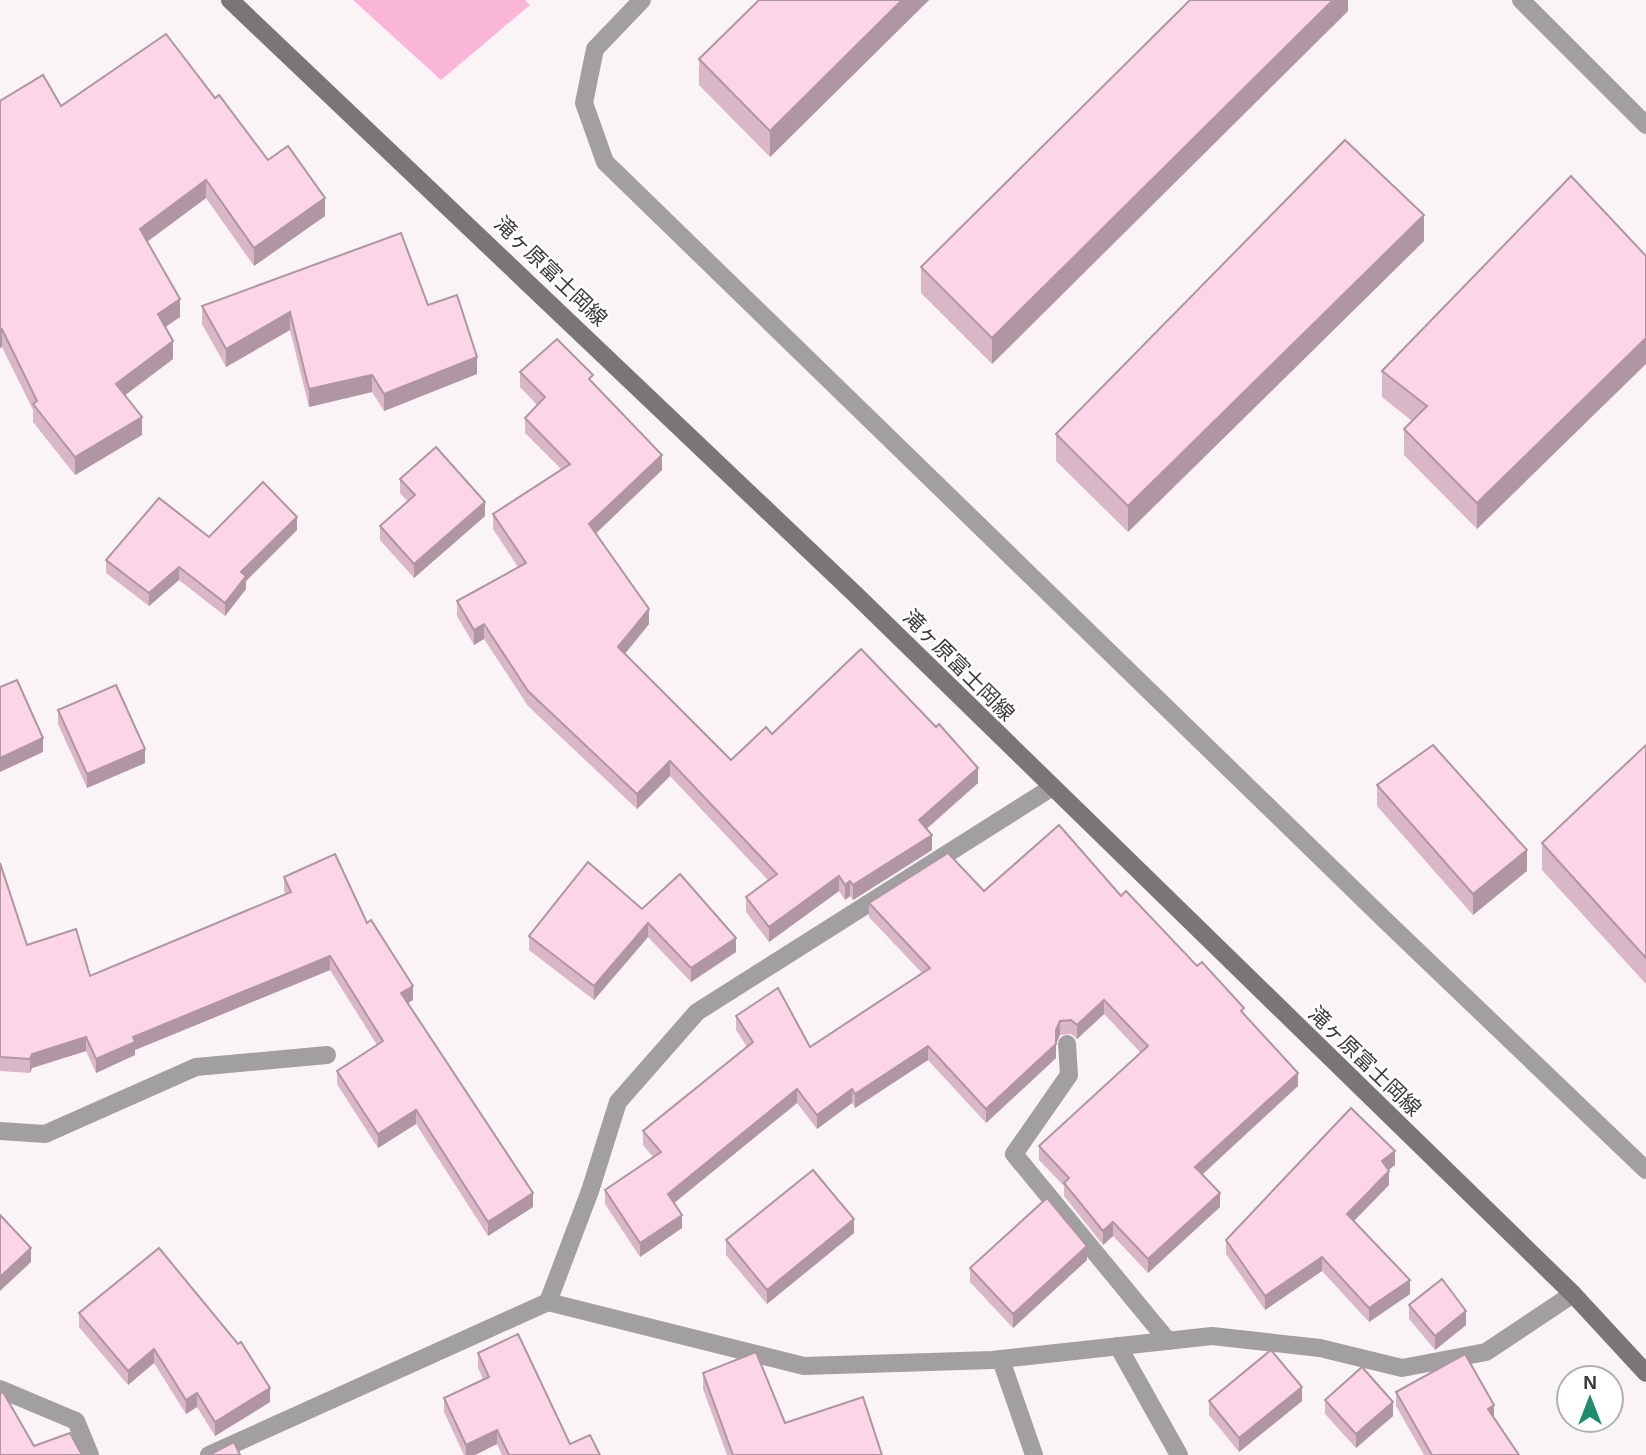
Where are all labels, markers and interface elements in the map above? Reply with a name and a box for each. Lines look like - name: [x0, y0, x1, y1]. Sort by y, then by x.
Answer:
- street label: 滝ヶ原富士岡線: [490, 212, 612, 330]
- street label: 滝ヶ原富士岡線: [899, 605, 1019, 725]
- street label: 滝ヶ原富士岡線: [1304, 1002, 1426, 1120]
- north arrow: [1555, 1364, 1625, 1434]
- text: N: [1583, 1372, 1597, 1393]

